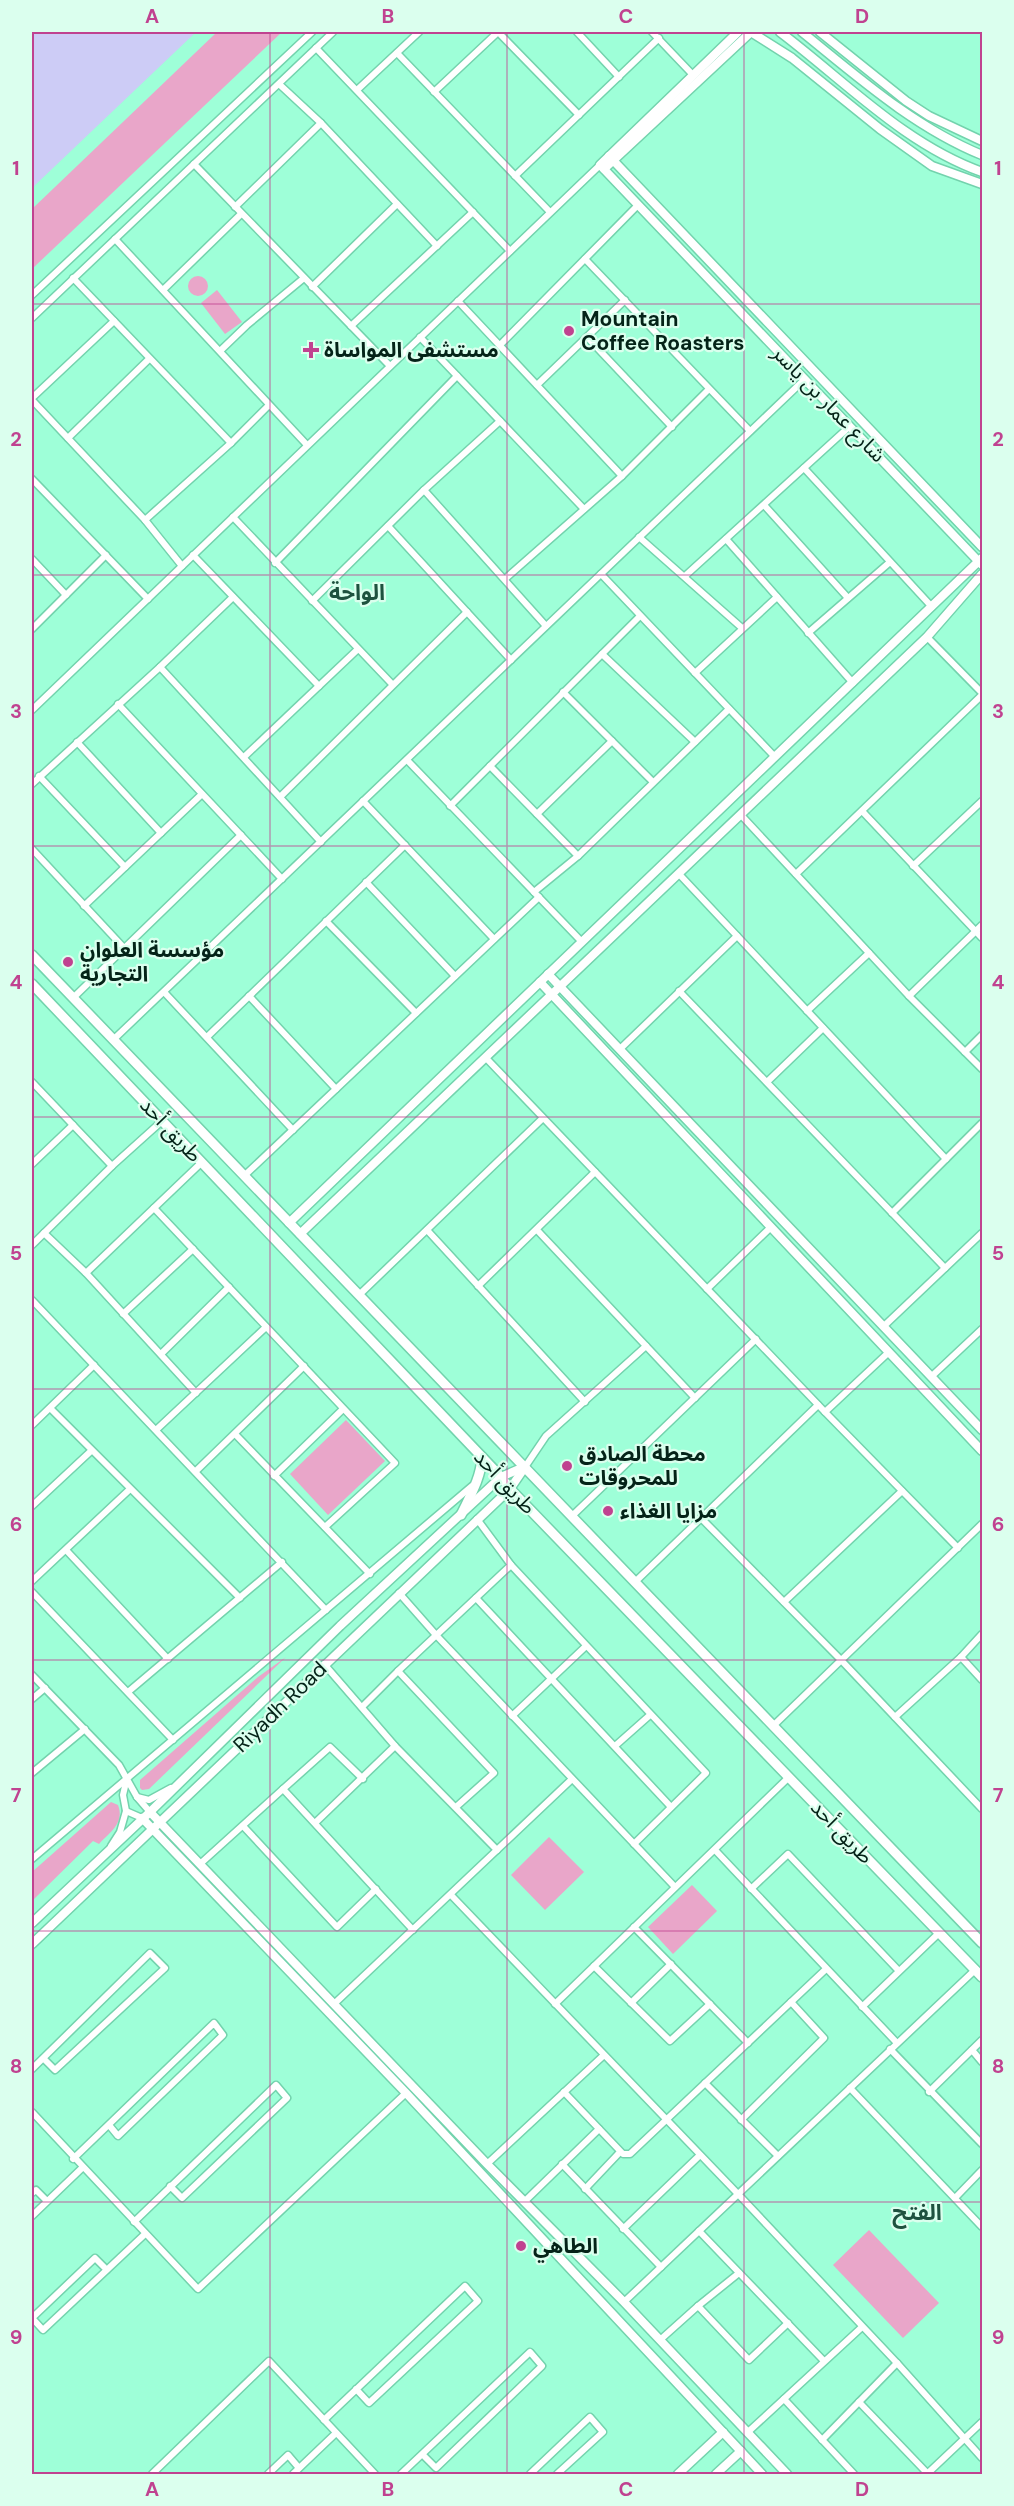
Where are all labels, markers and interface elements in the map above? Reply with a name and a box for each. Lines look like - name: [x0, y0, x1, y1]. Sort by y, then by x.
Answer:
- text: A: [145, 3, 159, 29]
- text: B: [382, 3, 394, 29]
- text: C: [619, 3, 633, 29]
- text: D: [855, 3, 869, 29]
- text: 1: [12, 155, 20, 181]
- text: 1: [994, 155, 1002, 181]
- place label: Mountain Coffee Roasters: [581, 305, 745, 357]
- marker: Mountain Coffee Roasters: [562, 324, 576, 338]
- place label: مستشفى المواساة: [324, 336, 499, 364]
- street label: شارع عمار بن ياسر: [765, 339, 892, 469]
- marker: مستشفى المواساة: [302, 341, 320, 359]
- text: 2: [10, 426, 22, 452]
- text: 2: [992, 426, 1004, 452]
- district label: الواحة: [329, 578, 385, 607]
- text: 3: [10, 698, 22, 724]
- text: 3: [992, 698, 1004, 724]
- place label: مؤسسة العلوان التجارية: [80, 936, 224, 988]
- marker: مؤسسة العلوان التجارية: [61, 955, 75, 969]
- text: 4: [10, 969, 23, 995]
- text: 4: [992, 969, 1005, 995]
- street label: طريق أحد: [134, 1091, 208, 1169]
- text: 5: [10, 1240, 22, 1266]
- text: 5: [992, 1240, 1004, 1266]
- place label: محطة الصادق للمحروقات: [579, 1440, 706, 1492]
- street label: طريق أحد: [468, 1443, 542, 1521]
- marker: محطة الصادق للمحروقات: [560, 1459, 574, 1473]
- place label: مزايا الغذاء: [620, 1497, 717, 1525]
- marker: مزايا الغذاء: [601, 1504, 615, 1518]
- text: 6: [10, 1511, 22, 1537]
- text: 6: [992, 1511, 1004, 1537]
- street label: Riyadh Road: [227, 1655, 333, 1759]
- text: 7: [11, 1782, 22, 1808]
- text: 7: [993, 1782, 1004, 1808]
- street label: طريق أحد: [804, 1794, 880, 1870]
- text: 8: [10, 2053, 22, 2079]
- text: 8: [992, 2053, 1004, 2079]
- district label: الفتح: [892, 2198, 942, 2229]
- place label: الطاهي: [533, 2232, 598, 2263]
- marker: الطاهي: [514, 2239, 528, 2253]
- text: 9: [10, 2324, 22, 2350]
- text: 9: [992, 2324, 1004, 2350]
- text: A: [145, 2476, 159, 2502]
- text: B: [382, 2476, 394, 2502]
- text: C: [619, 2476, 633, 2502]
- text: D: [855, 2476, 869, 2502]

